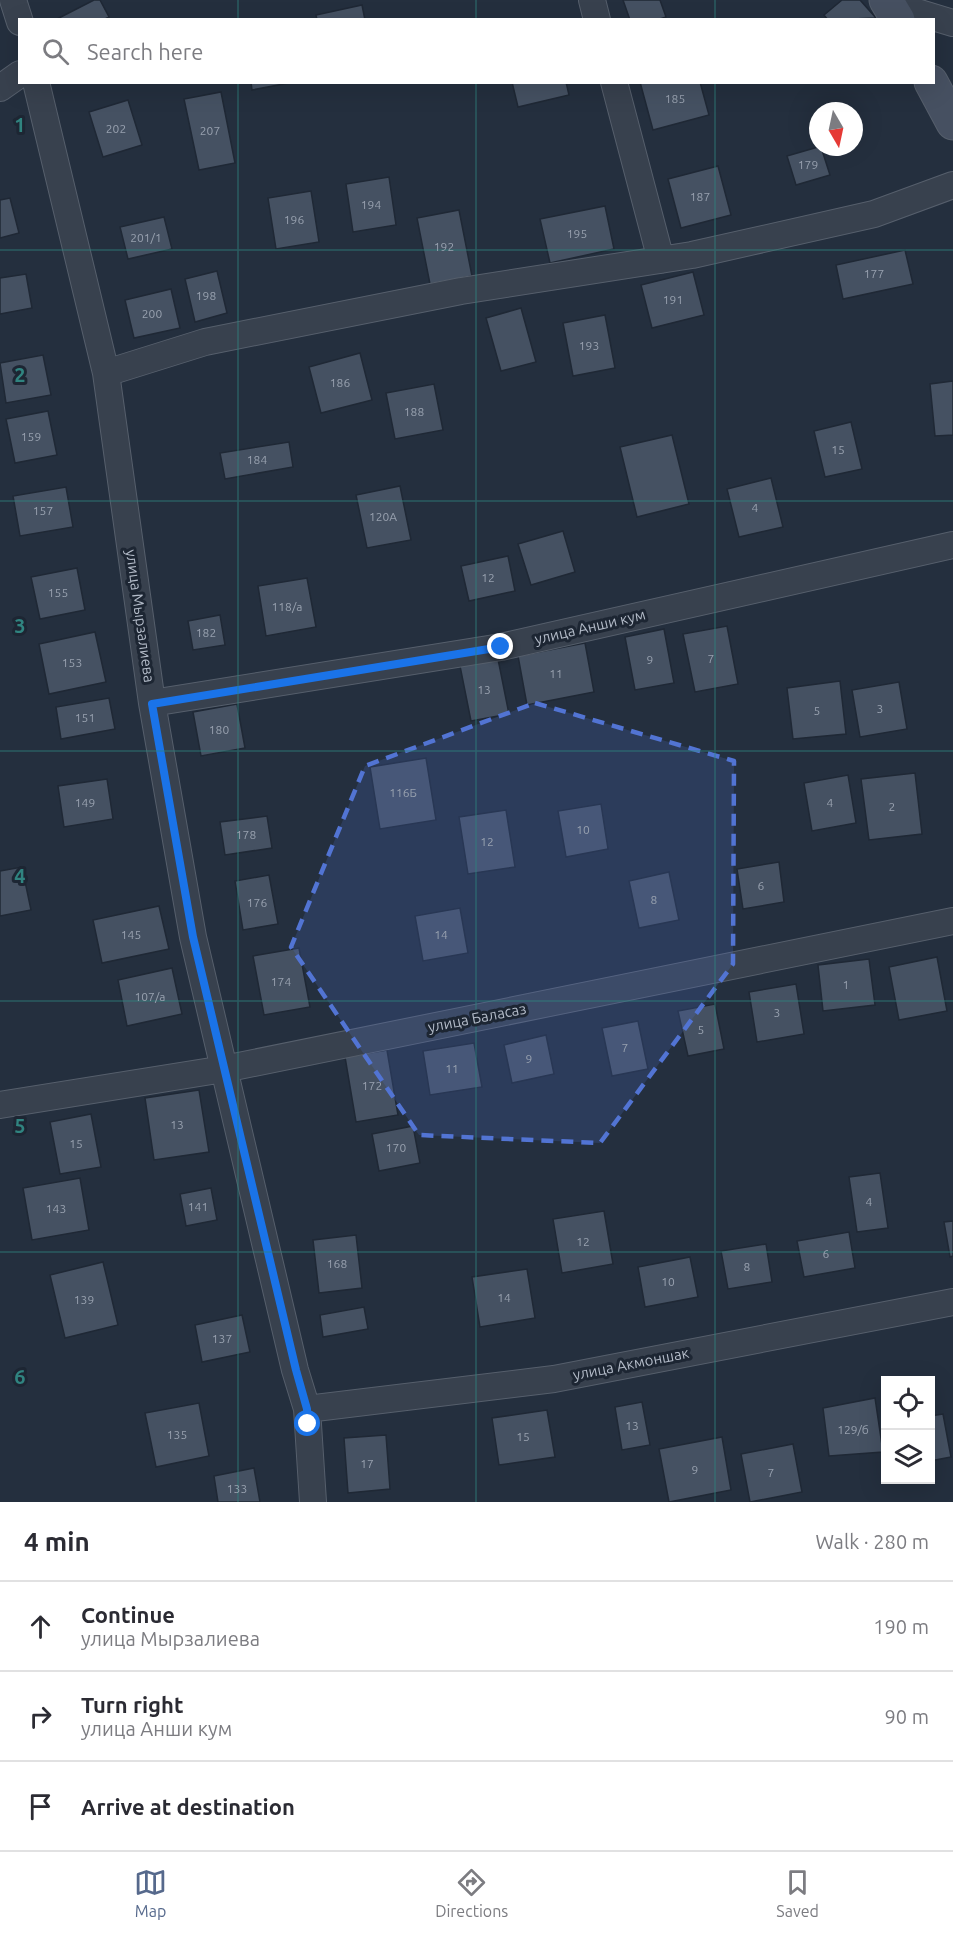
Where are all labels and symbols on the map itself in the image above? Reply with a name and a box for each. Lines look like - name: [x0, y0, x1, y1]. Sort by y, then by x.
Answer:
- house number: 185: [665, 92, 685, 105]
- north arrow: [809, 102, 863, 156]
- text: 1: [14, 113, 26, 136]
- house number: 202: [106, 122, 126, 135]
- house number: 207: [200, 124, 220, 137]
- house number: 179: [798, 158, 818, 171]
- house number: 187: [690, 190, 710, 203]
- house number: 194: [361, 198, 381, 211]
- house number: 196: [284, 213, 304, 226]
- house number: 195: [567, 227, 587, 240]
- house number: 201/1: [130, 231, 162, 244]
- house number: 192: [434, 240, 454, 253]
- house number: 177: [864, 267, 884, 280]
- house number: 198: [196, 289, 216, 302]
- house number: 191: [663, 293, 683, 306]
- house number: 200: [142, 307, 162, 320]
- house number: 193: [579, 339, 599, 352]
- text: 2: [14, 363, 26, 386]
- house number: 186: [330, 376, 350, 389]
- house number: 188: [404, 405, 424, 418]
- house number: 159: [21, 430, 41, 443]
- house number: 15: [831, 443, 845, 456]
- house number: 184: [247, 453, 267, 466]
- house number: 4: [752, 501, 759, 514]
- house number: 157: [33, 504, 53, 517]
- house number: 120А: [369, 510, 397, 523]
- street label: улица Мырзалиева: [123, 548, 158, 684]
- house number: 12: [481, 571, 495, 584]
- house number: 155: [48, 586, 68, 599]
- house number: 118/а: [272, 600, 302, 613]
- street label: улица Анши кум: [533, 605, 647, 648]
- text: 3: [14, 614, 26, 637]
- house number: 182: [196, 626, 216, 639]
- route end: [487, 633, 513, 659]
- house number: 7: [708, 652, 714, 665]
- house number: 9: [647, 653, 653, 666]
- house number: 153: [62, 656, 82, 669]
- house number: 11: [549, 667, 563, 680]
- house number: 13: [477, 683, 491, 696]
- house number: 3: [877, 702, 883, 715]
- house number: 5: [814, 704, 820, 717]
- house number: 151: [75, 711, 95, 724]
- house number: 180: [209, 723, 229, 736]
- house number: 116Б: [389, 786, 417, 799]
- house number: 149: [75, 796, 95, 809]
- house number: 4: [827, 796, 834, 809]
- house number: 2: [889, 800, 895, 813]
- house number: 10: [576, 823, 590, 836]
- house number: 178: [236, 828, 256, 841]
- house number: 12: [480, 835, 494, 848]
- text: 4: [14, 864, 26, 887]
- house number: 6: [758, 879, 765, 892]
- house number: 8: [651, 893, 658, 906]
- house number: 176: [247, 896, 267, 909]
- house number: 145: [121, 928, 141, 941]
- house number: 14: [434, 928, 448, 941]
- house number: 174: [271, 975, 291, 988]
- house number: 1: [843, 978, 849, 991]
- house number: 107/а: [135, 990, 165, 1003]
- street label: улица Баласаз: [426, 1000, 528, 1035]
- house number: 3: [774, 1006, 780, 1019]
- house number: 5: [698, 1023, 704, 1036]
- house number: 7: [622, 1041, 628, 1054]
- house number: 9: [526, 1052, 532, 1065]
- house number: 11: [445, 1062, 459, 1075]
- house number: 172: [362, 1079, 382, 1092]
- text: 5: [14, 1114, 26, 1137]
- house number: 13: [170, 1118, 184, 1131]
- house number: 15: [69, 1137, 83, 1150]
- house number: 170: [386, 1141, 406, 1154]
- house number: 4: [866, 1195, 873, 1208]
- house number: 141: [188, 1200, 208, 1213]
- house number: 143: [46, 1202, 66, 1215]
- house number: 12: [576, 1235, 590, 1248]
- house number: 6: [823, 1247, 830, 1260]
- house number: 168: [327, 1257, 347, 1270]
- house number: 8: [744, 1260, 751, 1273]
- house number: 10: [661, 1275, 675, 1288]
- house number: 14: [497, 1291, 511, 1304]
- house number: 139: [74, 1293, 94, 1306]
- house number: 137: [212, 1332, 232, 1345]
- street label: улица Акмоншак: [571, 1344, 691, 1383]
- text: 6: [14, 1365, 26, 1388]
- route start: [294, 1410, 320, 1436]
- house number: 13: [625, 1419, 639, 1432]
- house number: 129/б: [837, 1423, 869, 1436]
- house number: 135: [167, 1428, 187, 1441]
- house number: 15: [516, 1430, 530, 1443]
- house number: 17: [360, 1457, 374, 1470]
- house number: 9: [692, 1463, 698, 1476]
- house number: 7: [768, 1466, 774, 1479]
- house number: 133: [227, 1482, 247, 1495]

